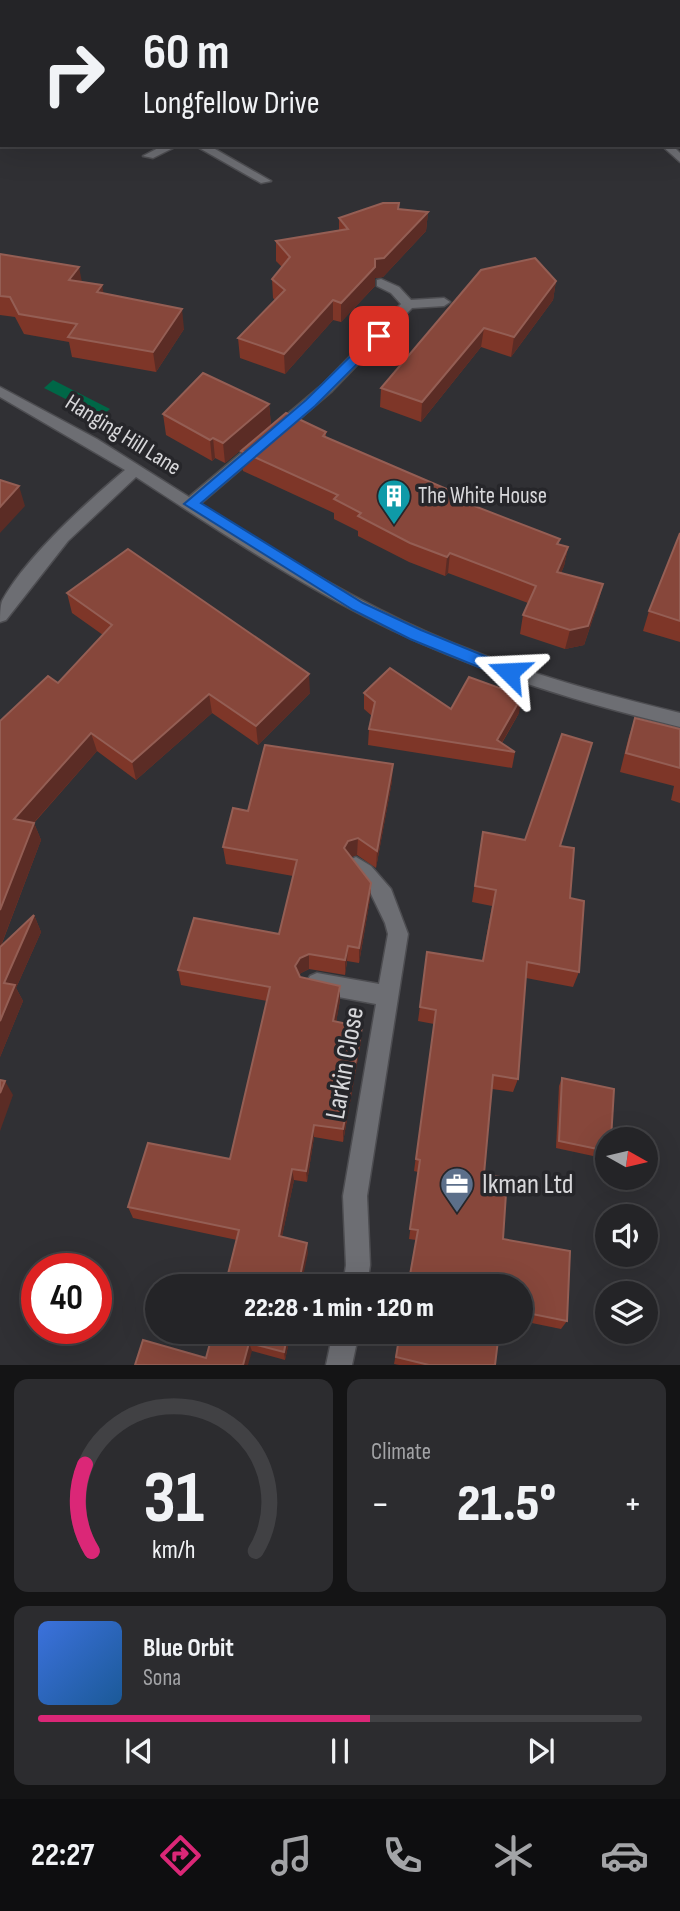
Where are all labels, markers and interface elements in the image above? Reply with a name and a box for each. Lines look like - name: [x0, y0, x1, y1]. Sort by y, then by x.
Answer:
- text: 60 m: [143, 24, 230, 83]
- icon: right: [28, 28, 119, 119]
- text: Longfellow Drive: [143, 84, 320, 123]
- pin: [349, 306, 409, 366]
- icon: arrive: [360, 317, 398, 355]
- street label: Hanging Hill Lane: [60, 388, 186, 482]
- building icon: The White House: [375, 477, 413, 526]
- place label: The White House: [418, 482, 547, 510]
- position arrow: [472, 635, 546, 709]
- street label: Larkin Close: [319, 1004, 371, 1122]
- north arrow: [595, 1127, 658, 1190]
- map controls: [595, 1127, 658, 1344]
- office icon: Ikman Ltd: [438, 1165, 476, 1214]
- place label: Ikman Ltd: [482, 1168, 573, 1201]
- button: sound: [595, 1204, 658, 1267]
- speed limit sign: 40: [21, 1253, 112, 1344]
- button: layers: [595, 1281, 658, 1344]
- text: 22:28 · 1 min · 120 m: [244, 1293, 434, 1324]
- text: Climate: [371, 1438, 431, 1466]
- text: 31: [143, 1456, 204, 1544]
- text: 21.5°: [457, 1473, 556, 1536]
- text: −: [371, 1482, 390, 1527]
- text: +: [623, 1482, 642, 1527]
- text: km/h: [152, 1535, 195, 1566]
- text: Blue Orbit: [143, 1633, 234, 1664]
- text: Sona: [143, 1664, 181, 1692]
- icon: previous: [120, 1732, 158, 1770]
- icon: pause: [321, 1732, 359, 1770]
- icon: next: [522, 1732, 560, 1770]
- icon: directions: [156, 1831, 205, 1880]
- icon: music: [267, 1831, 316, 1880]
- icon: phone: [378, 1831, 427, 1880]
- icon: climate: [489, 1831, 538, 1880]
- icon: car: [600, 1831, 649, 1880]
- text: 22:27: [31, 1836, 94, 1875]

